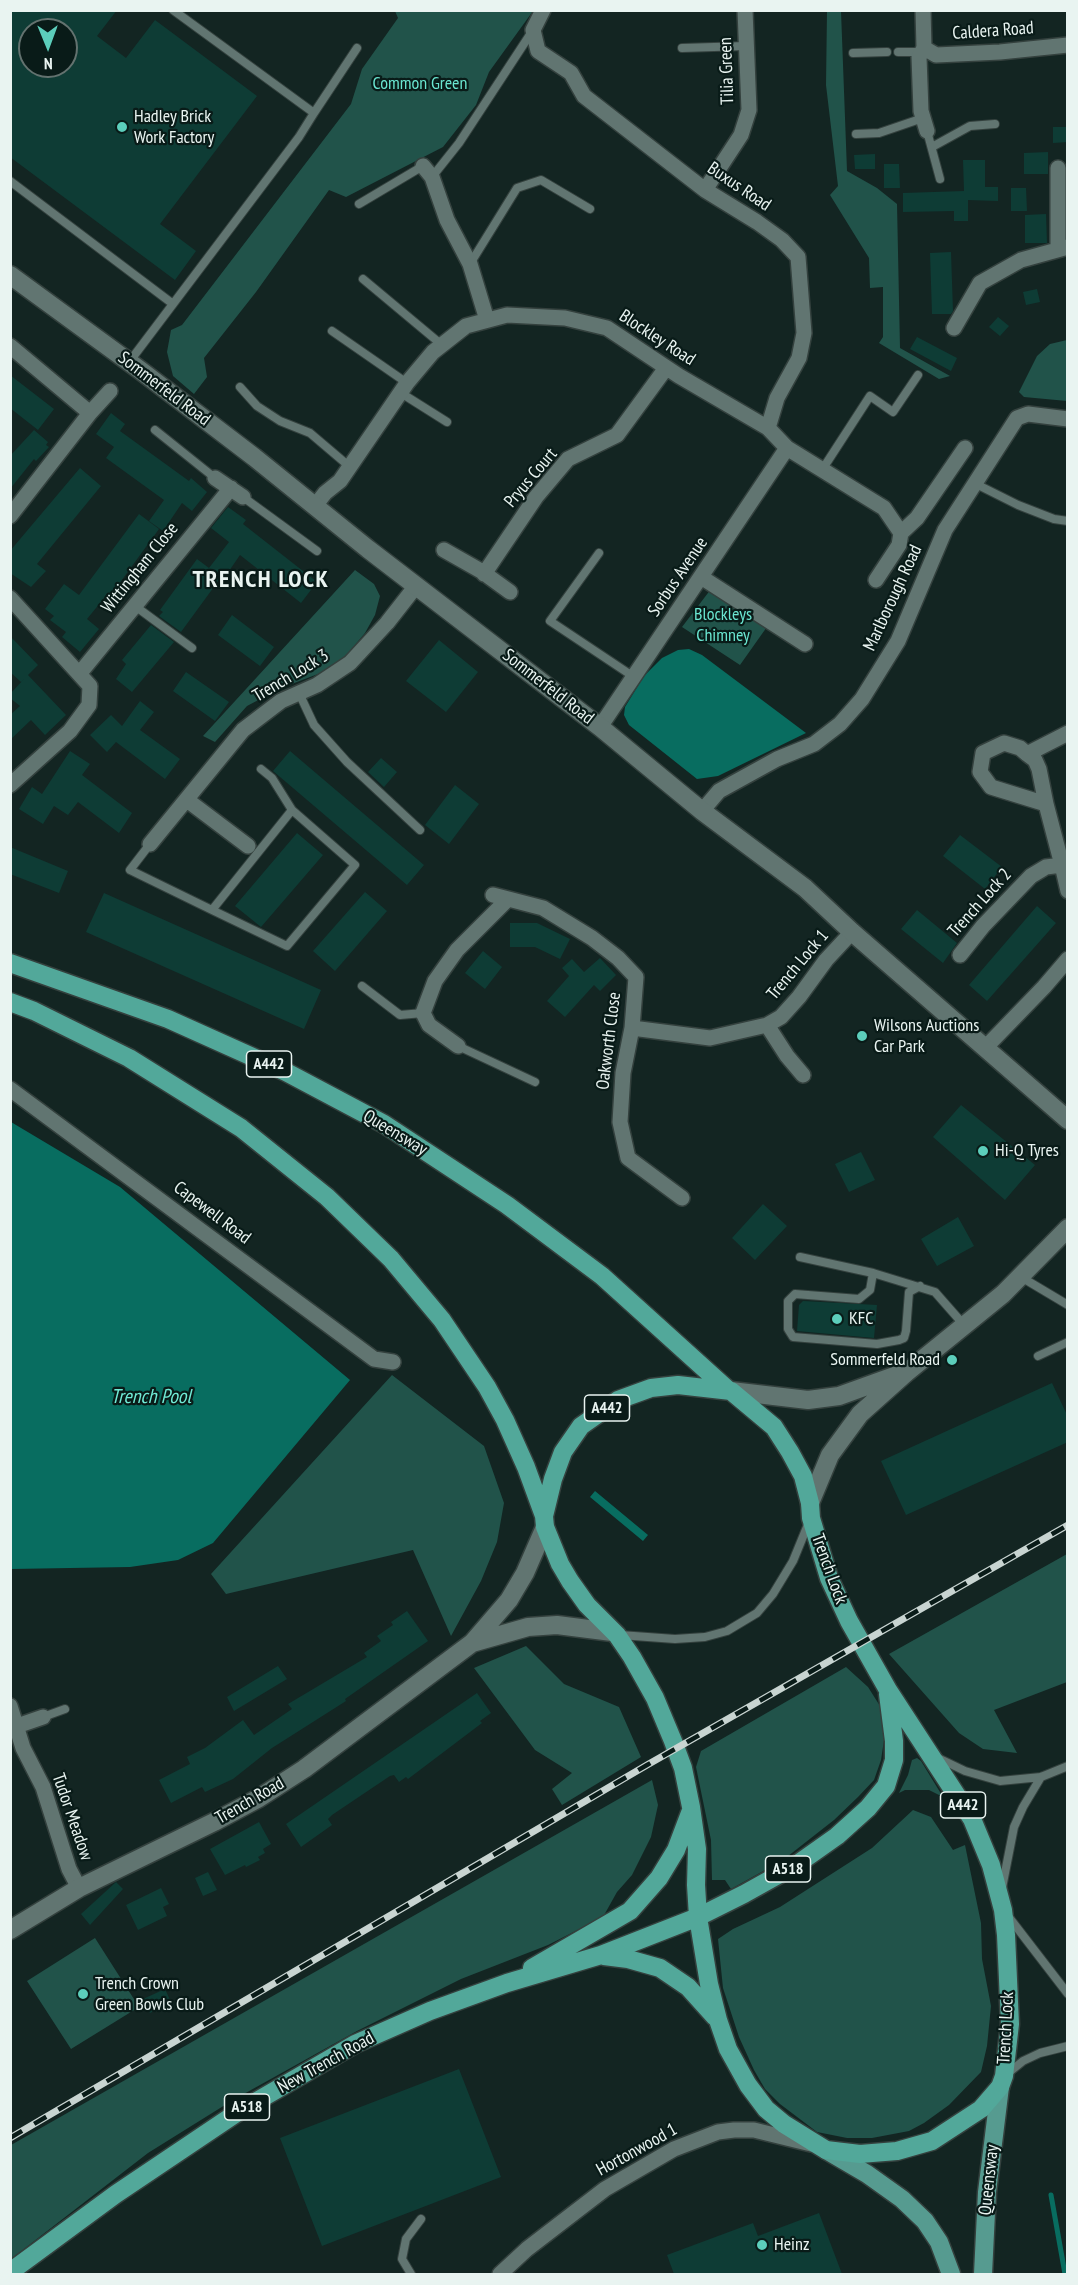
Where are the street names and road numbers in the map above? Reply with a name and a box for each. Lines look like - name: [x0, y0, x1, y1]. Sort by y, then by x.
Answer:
- street label: Caldera Road: [952, 17, 1034, 45]
- street label: Tilia Green: [715, 37, 739, 105]
- street label: Buxus Road: [703, 158, 775, 216]
- street label: Blockley Road: [615, 305, 699, 371]
- street label: Sommerfeld Road: [114, 347, 214, 431]
- street label: Pryus Court: [500, 444, 562, 512]
- street label: Wittingham Close: [97, 519, 183, 617]
- street label: Sorbus Avenue: [643, 533, 713, 621]
- street label: Marlborough Road: [859, 542, 927, 654]
- street label: Trench Lock 3: [249, 645, 333, 707]
- street label: Sommerfeld Road: [498, 645, 598, 729]
- street label: Trench Lock 2: [944, 864, 1016, 942]
- street label: Trench Lock 1: [763, 926, 833, 1004]
- street label: Oakworth Close: [592, 991, 626, 1091]
- road number: A442: [246, 1051, 292, 1077]
- street label: Queensway: [359, 1105, 431, 1161]
- street label: Capewell Road: [169, 1177, 255, 1249]
- road number: A442: [584, 1395, 630, 1421]
- street label: Trench Lock: [806, 1531, 852, 1607]
- street label: Tudor Meadow: [47, 1771, 97, 1863]
- street label: Trench Road: [212, 1773, 288, 1829]
- road number: A442: [940, 1792, 986, 1818]
- road number: A518: [766, 1856, 810, 1882]
- street label: Trench Lock: [993, 1991, 1019, 2065]
- street label: New Trench Road: [274, 2028, 378, 2098]
- road number: A518: [224, 2094, 270, 2120]
- street label: Hortonwood 1: [593, 2119, 681, 2181]
- street label: Queensway: [975, 2144, 1003, 2216]

